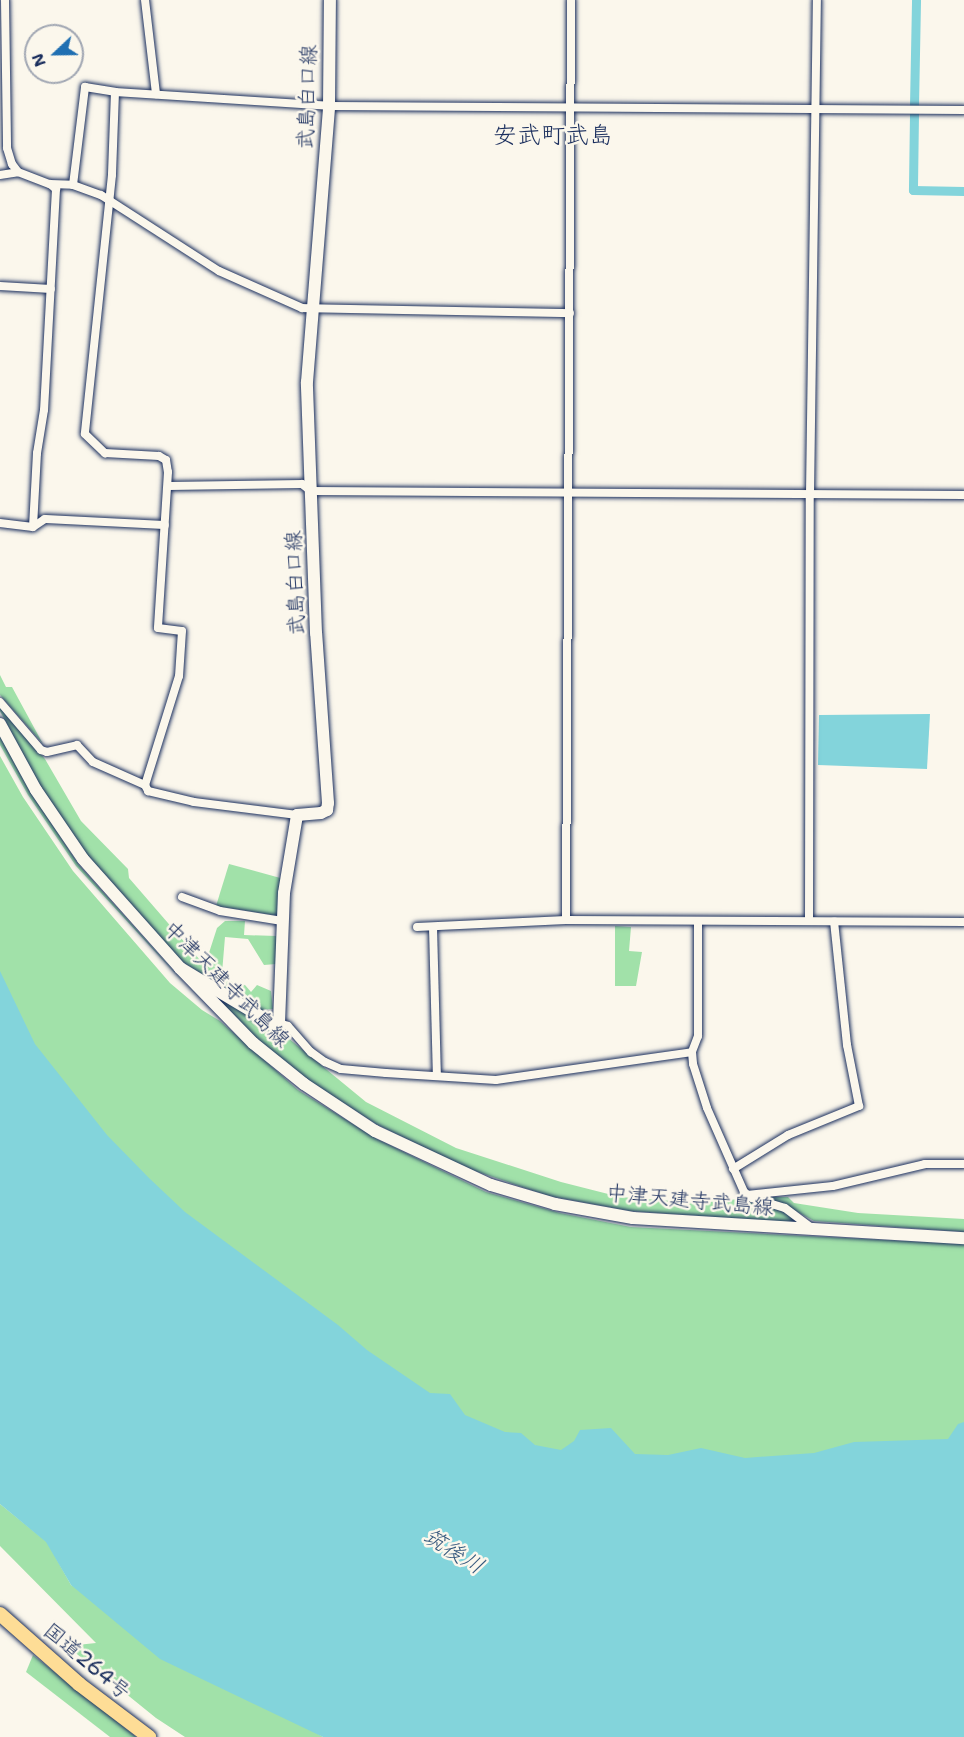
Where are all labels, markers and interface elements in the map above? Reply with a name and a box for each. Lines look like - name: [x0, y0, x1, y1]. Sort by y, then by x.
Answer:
- north arrow: [24, 24, 84, 84]
- street label: 武島白口線: [293, 44, 321, 150]
- text: N: [27, 50, 51, 70]
- district label: 安武町武島: [493, 122, 613, 150]
- street label: 武島白口線: [281, 530, 309, 636]
- street label: 中津天建寺武島線: [159, 916, 295, 1052]
- street label: 中津天建寺武島線: [605, 1180, 775, 1220]
- water label: 筑後川: [419, 1522, 489, 1580]
- street label: 国道264号: [39, 1617, 135, 1705]

